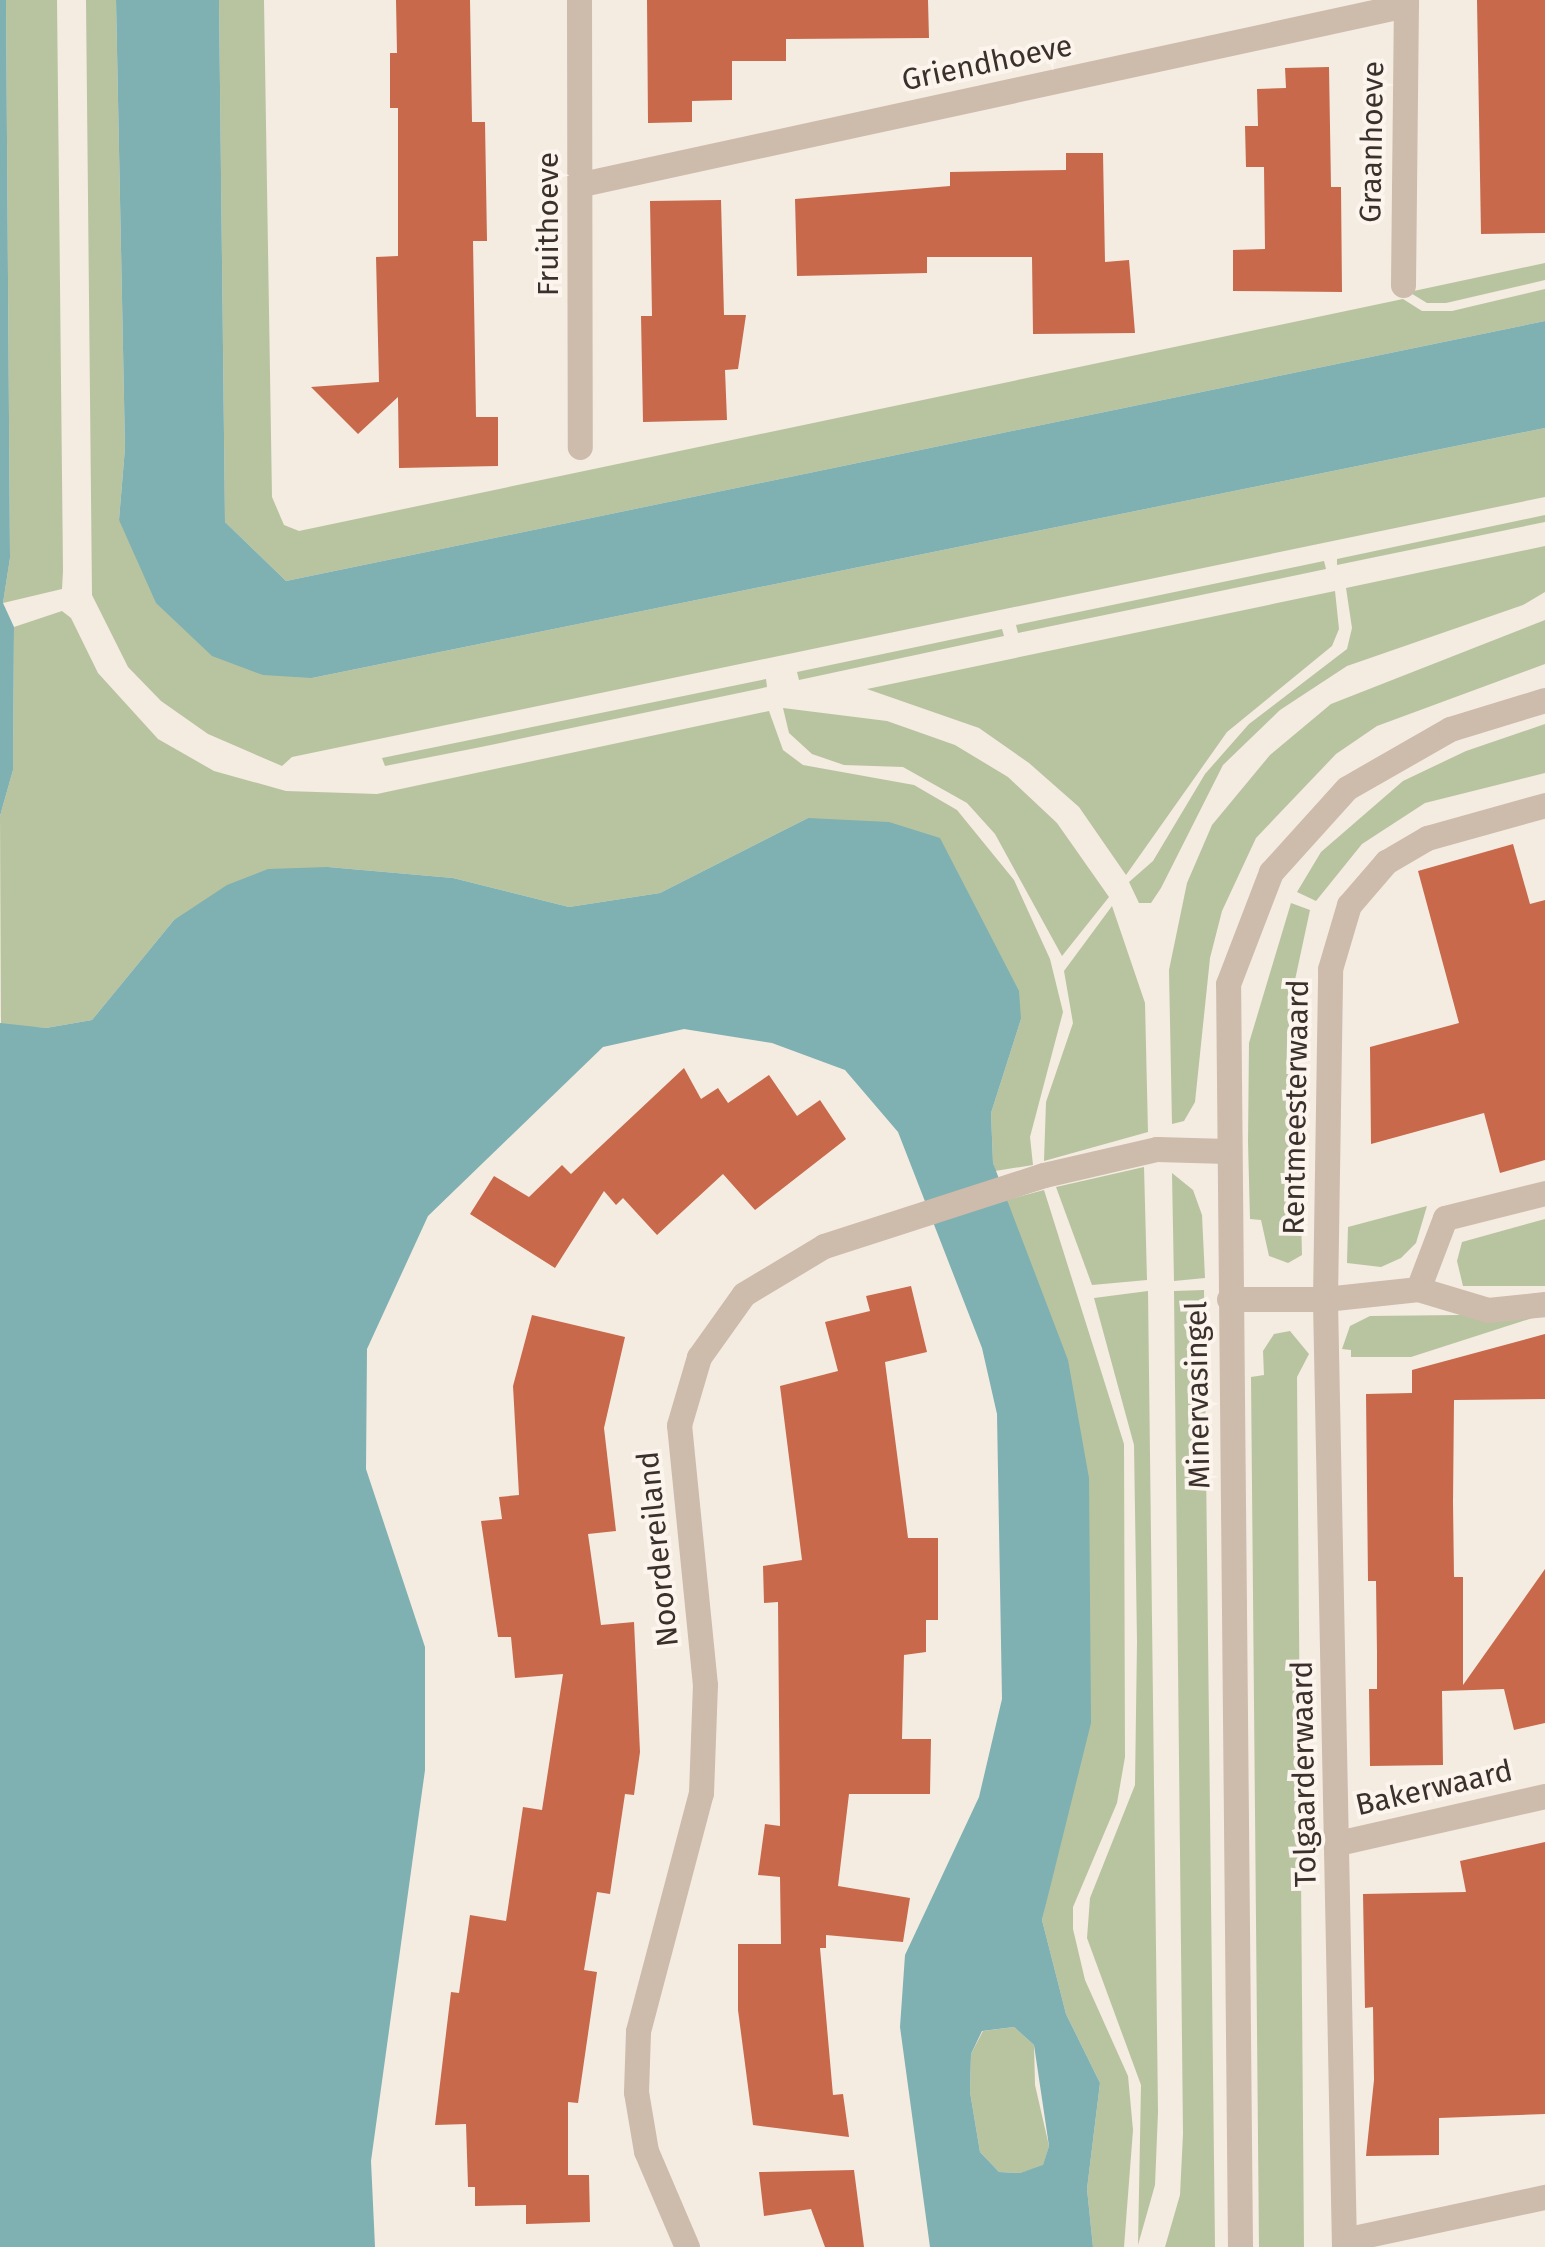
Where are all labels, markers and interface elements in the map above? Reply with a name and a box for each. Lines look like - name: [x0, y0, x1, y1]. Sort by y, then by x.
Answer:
- street label: Griendhoeve: [899, 27, 1075, 99]
- street label: Graanhoeve: [1353, 61, 1391, 223]
- street label: Fruithoeve: [530, 152, 566, 296]
- street label: Rentmeesterwaard: [1276, 979, 1316, 1235]
- street label: Minervasingel: [1178, 1301, 1218, 1489]
- street label: Noordereiland: [630, 1449, 686, 1649]
- street label: Tolgaarderwaard: [1284, 1660, 1324, 1888]
- street label: Bakerwaard: [1352, 1752, 1516, 1824]

